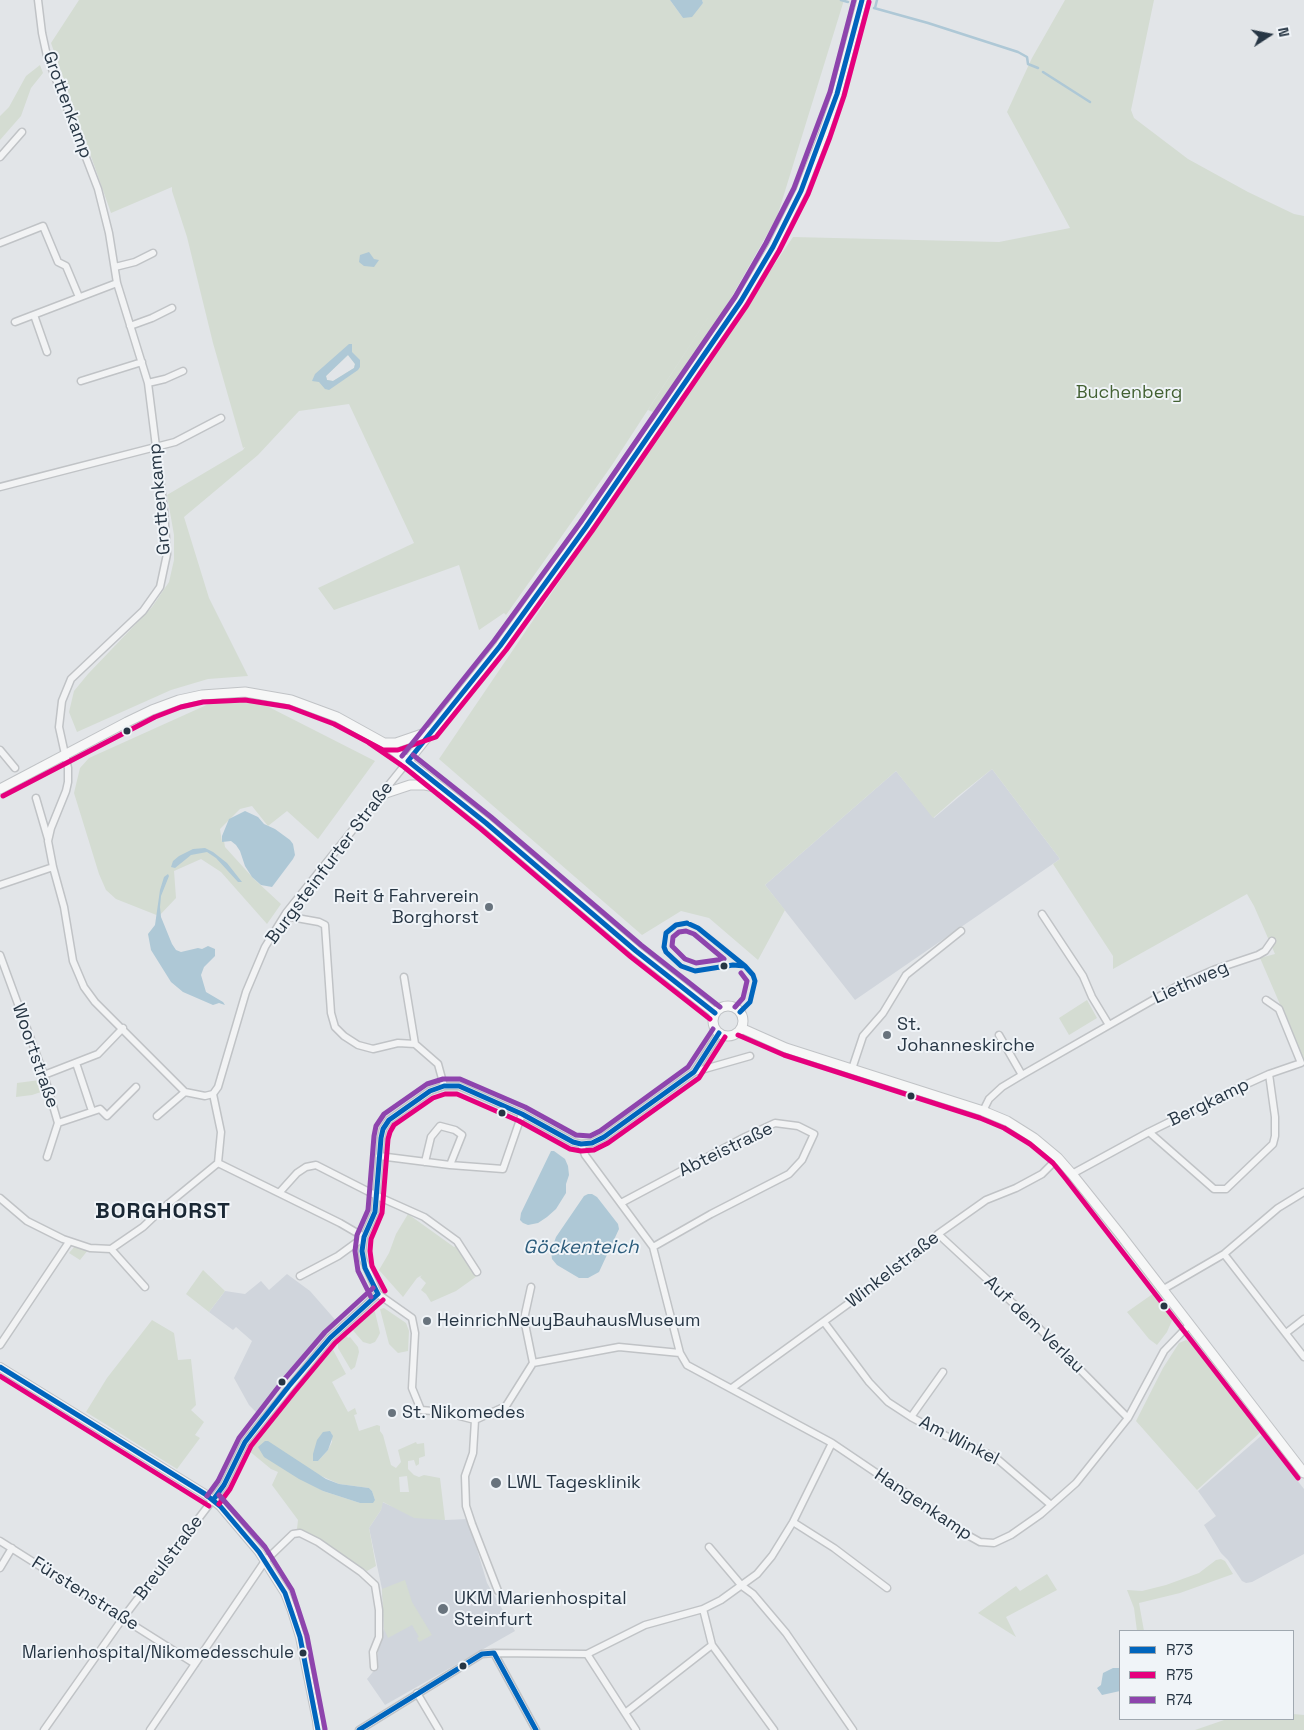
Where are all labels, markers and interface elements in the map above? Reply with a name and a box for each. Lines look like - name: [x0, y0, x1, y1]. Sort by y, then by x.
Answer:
- north arrow: [1244, 10, 1294, 60]
- text: N: [1274, 26, 1293, 38]
- street label: Grottenkamp: [38, 49, 96, 161]
- park label: Buchenberg: [1076, 382, 1182, 404]
- street label: Grottenkamp: [144, 442, 176, 556]
- unlabelled marker: [122, 726, 132, 736]
- street label: Burgsteinfurter Straße: [262, 777, 398, 949]
- place label: Reit & Fahrverein Borghorst: [334, 886, 479, 929]
- marker: Reit & Fahrverein Borghorst: [483, 901, 495, 913]
- street label: Liethweg: [1150, 957, 1232, 1009]
- unlabelled marker: [719, 961, 729, 971]
- street label: Woortstraße: [7, 1001, 63, 1111]
- place label: St. Johanneskirche: [897, 1014, 1035, 1056]
- marker: St. Johanneskirche: [881, 1029, 893, 1041]
- street label: Bergkamp: [1165, 1074, 1253, 1132]
- unlabelled marker: [906, 1091, 916, 1101]
- unlabelled marker: [497, 1108, 507, 1118]
- street label: Abteistraße: [675, 1118, 777, 1182]
- district label: BORGHORST: [94, 1199, 232, 1225]
- street label: Winkelstraße: [842, 1227, 944, 1313]
- water label: Göckenteich: [523, 1237, 639, 1259]
- street label: Auf dem Verlau: [979, 1272, 1089, 1378]
- unlabelled marker: [1159, 1301, 1169, 1311]
- place label: HeinrichNeuyBauhausMuseum: [437, 1310, 700, 1332]
- marker: HeinrichNeuyBauhausMuseum: [421, 1315, 433, 1327]
- unlabelled marker: [277, 1377, 287, 1387]
- place label: St. Nikomedes: [402, 1402, 525, 1424]
- marker: St. Nikomedes: [386, 1407, 398, 1419]
- street label: Am Winkel: [915, 1412, 1003, 1470]
- street label: Hangenkamp: [870, 1464, 976, 1546]
- place label: LWL Tagesklinik: [507, 1472, 641, 1494]
- marker: LWL Tagesklinik: [489, 1476, 503, 1490]
- street label: Breulstraße: [130, 1511, 208, 1605]
- street label: Fürstenstraße: [27, 1552, 143, 1636]
- place label: UKM Marienhospital Steinfurt: [454, 1588, 627, 1630]
- marker: UKM Marienhospital Steinfurt: [436, 1602, 450, 1616]
- legend: [1119, 1630, 1294, 1720]
- text: R73: [1166, 1640, 1193, 1659]
- place label: Marienhospital/Nikomedesschule: [22, 1643, 294, 1663]
- marker: Marienhospital/Nikomedesschule: [298, 1648, 308, 1658]
- unlabelled marker: [458, 1661, 468, 1671]
- text: R75: [1166, 1665, 1193, 1684]
- text: R74: [1166, 1690, 1192, 1709]

